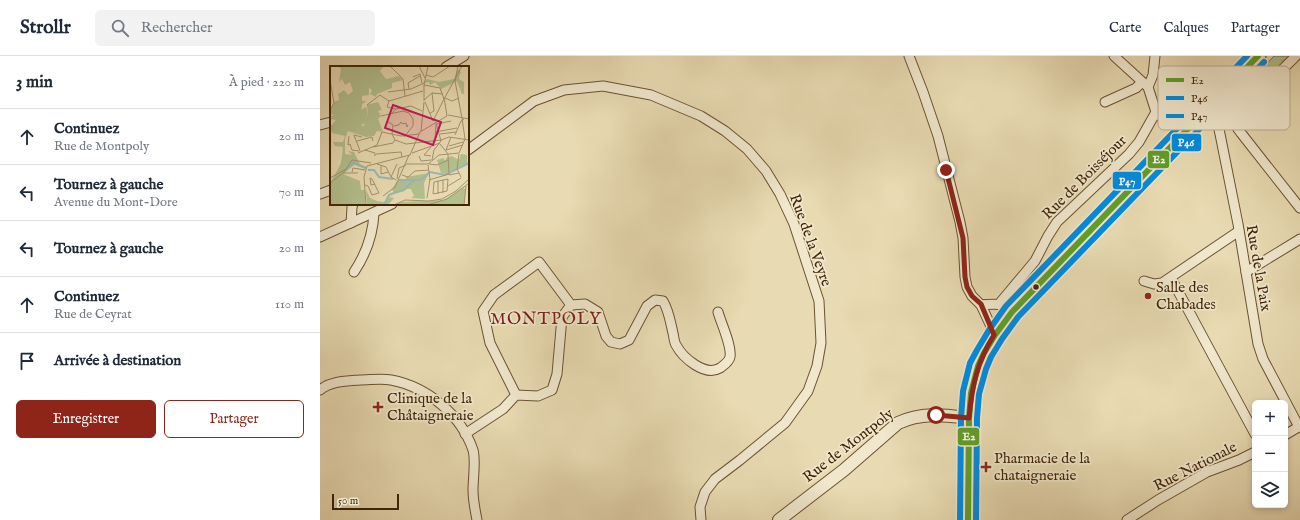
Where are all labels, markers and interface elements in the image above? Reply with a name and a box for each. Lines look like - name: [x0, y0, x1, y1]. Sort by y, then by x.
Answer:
- search box: [95, 10, 375, 46]
- text: Strollr: [20, 16, 71, 40]
- icon: search: [109, 17, 131, 39]
- text: Rechercher: [141, 18, 213, 37]
- text: Carte: [1109, 19, 1141, 37]
- text: Calques: [1163, 19, 1209, 37]
- text: Partager: [1231, 19, 1280, 37]
- inset map: [330, 66, 469, 205]
- legend: [1158, 66, 1290, 130]
- text: 3 min: [16, 72, 53, 93]
- text: À pied · 220 m: [229, 74, 304, 91]
- text: E2: [1191, 74, 1204, 88]
- text: P46: [1191, 92, 1208, 106]
- text: P47: [1191, 110, 1208, 124]
- text: Continuez: [54, 119, 119, 138]
- icon: ahead: [16, 126, 38, 148]
- text: 20 m: [279, 128, 304, 145]
- street label: Rue de Boisséjour: [1038, 131, 1131, 224]
- line badge: P46: [1171, 133, 1202, 152]
- text: P46: [1178, 136, 1196, 150]
- text: Rue de Montpoly: [54, 138, 149, 155]
- line badge: E2: [1147, 150, 1170, 169]
- text: E2: [1153, 153, 1166, 167]
- route end: [937, 161, 955, 179]
- line badge: P47: [1112, 171, 1142, 190]
- text: Tournez à gauche: [54, 175, 163, 194]
- text: P47: [1119, 175, 1135, 189]
- icon: left: [16, 182, 38, 204]
- text: 70 m: [279, 184, 304, 201]
- street label: Rue de la Veyre: [785, 191, 836, 289]
- text: Avenue du Mont-Dore: [54, 194, 178, 211]
- street label: Rue de la Paix: [1242, 223, 1276, 314]
- icon: left: [16, 238, 38, 260]
- text: Tournez à gauche: [54, 239, 163, 258]
- text: 20 m: [279, 240, 304, 257]
- place label: Salle des Chabades: [1156, 278, 1216, 314]
- unlabelled marker: [1031, 282, 1041, 292]
- text: Continuez: [54, 287, 119, 306]
- marker: Salle des Chabades: [1143, 291, 1153, 301]
- icon: ahead: [16, 294, 38, 316]
- text: 110 m: [275, 296, 304, 313]
- text: Rue de Ceyrat: [54, 306, 132, 323]
- district label: MONTPOLY: [490, 309, 602, 330]
- icon: arrive: [16, 350, 38, 372]
- text: Arrivée à destination: [54, 351, 181, 370]
- place label: Clinique de la Châtaigneraie: [387, 389, 474, 425]
- button: Enregistrer: [16, 400, 156, 438]
- button: Partager: [164, 400, 304, 438]
- map controls: [1252, 400, 1288, 508]
- button: +: [1252, 400, 1288, 436]
- marker: Clinique de la Châtaigneraie: [372, 401, 384, 413]
- street label: Rue de Montpoly: [799, 404, 898, 487]
- route start: [927, 406, 945, 424]
- line badge: E2: [957, 427, 980, 446]
- text: E2: [963, 430, 976, 444]
- button: −: [1252, 436, 1288, 472]
- street label: Rue Nationale: [1150, 437, 1240, 496]
- place label: Pharmacie de la chataigneraie: [994, 449, 1091, 485]
- marker: Pharmacie de la chataigneraie: [981, 462, 991, 472]
- button: layers: [1252, 472, 1288, 508]
- scale bar: [332, 492, 399, 511]
- text: 50 m: [338, 494, 358, 508]

